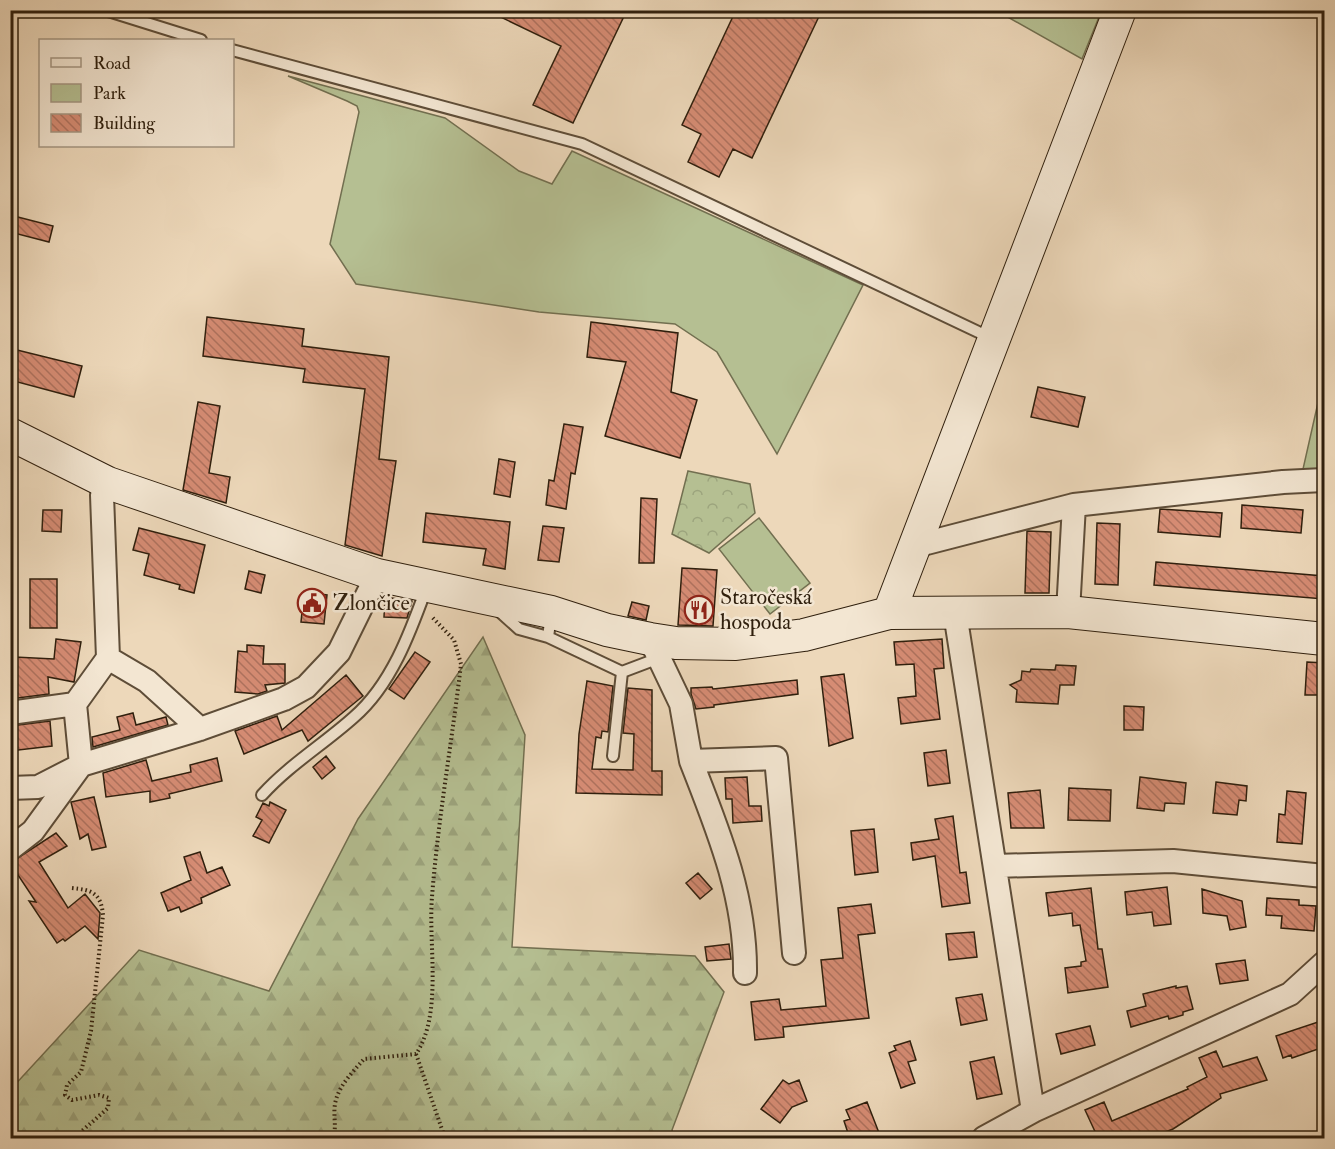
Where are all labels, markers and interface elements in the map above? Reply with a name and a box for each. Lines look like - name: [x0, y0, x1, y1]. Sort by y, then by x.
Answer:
- legend: [39, 39, 234, 147]
- text: Road: [93, 52, 131, 75]
- text: Park: [93, 82, 126, 105]
- text: Building: [93, 112, 156, 135]
- place label: Staročeská hospoda: [720, 583, 813, 637]
- public building icon: Zlončice: [296, 587, 328, 619]
- place label: Zlončice: [333, 589, 410, 617]
- restaurant icon: Staročeská hospoda: [683, 594, 715, 626]

